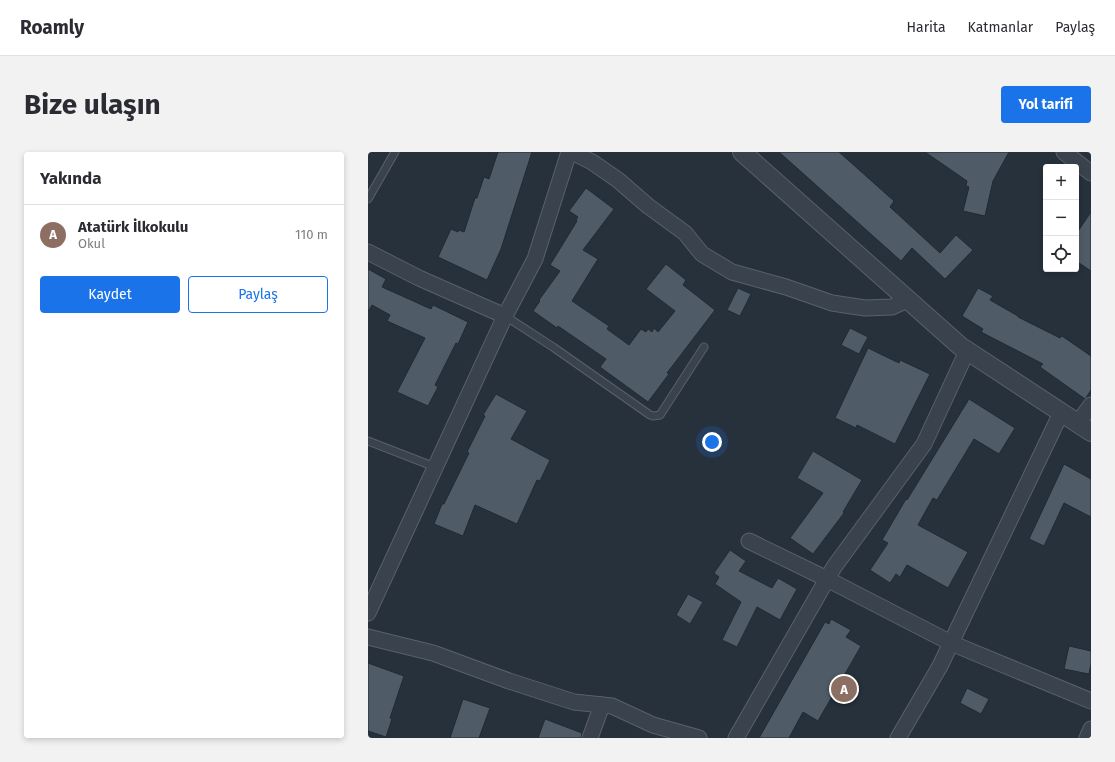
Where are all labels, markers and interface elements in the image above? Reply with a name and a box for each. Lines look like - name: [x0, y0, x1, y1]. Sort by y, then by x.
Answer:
- text: Roamly: [20, 16, 84, 39]
- text: Harita: [907, 19, 946, 36]
- text: Katmanlar: [968, 19, 1033, 36]
- text: Paylaş: [1055, 19, 1095, 36]
- button: Yol tarifi: [1001, 86, 1091, 123]
- text: Bize ulaşın: [24, 88, 161, 121]
- map controls: [1043, 164, 1079, 272]
- button: +: [1043, 164, 1079, 200]
- text: Yakında: [40, 168, 101, 189]
- button: −: [1043, 200, 1079, 236]
- text: Atatürk İlkokulu: [78, 218, 188, 236]
- text: A: [49, 227, 57, 242]
- text: 110 m: [295, 227, 328, 242]
- text: Okul: [78, 236, 105, 251]
- button: locate: [1043, 236, 1079, 272]
- button: Kaydet: [40, 276, 180, 313]
- button: Paylaş: [188, 276, 328, 313]
- your location: [702, 432, 722, 452]
- pin: A: [831, 674, 857, 704]

